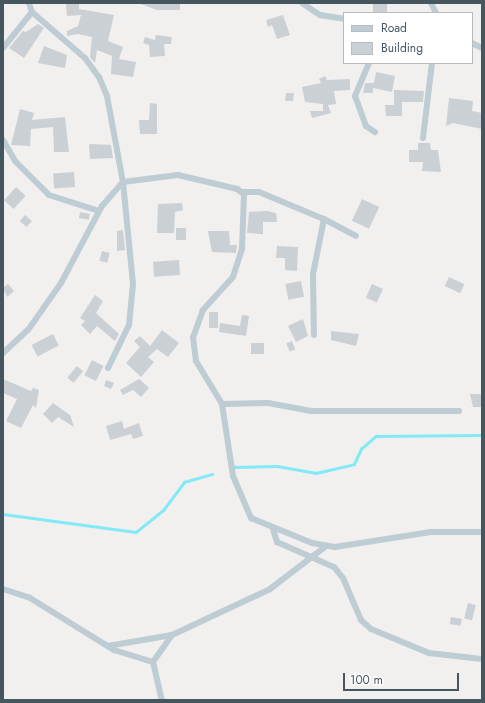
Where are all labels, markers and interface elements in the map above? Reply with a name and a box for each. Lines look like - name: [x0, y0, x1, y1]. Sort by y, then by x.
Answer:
- legend: [343, 12, 473, 64]
- text: Road: [381, 19, 407, 37]
- text: Building: [381, 39, 423, 57]
- scale bar: [345, 665, 461, 691]
- text: 100 m: [350, 671, 383, 689]

